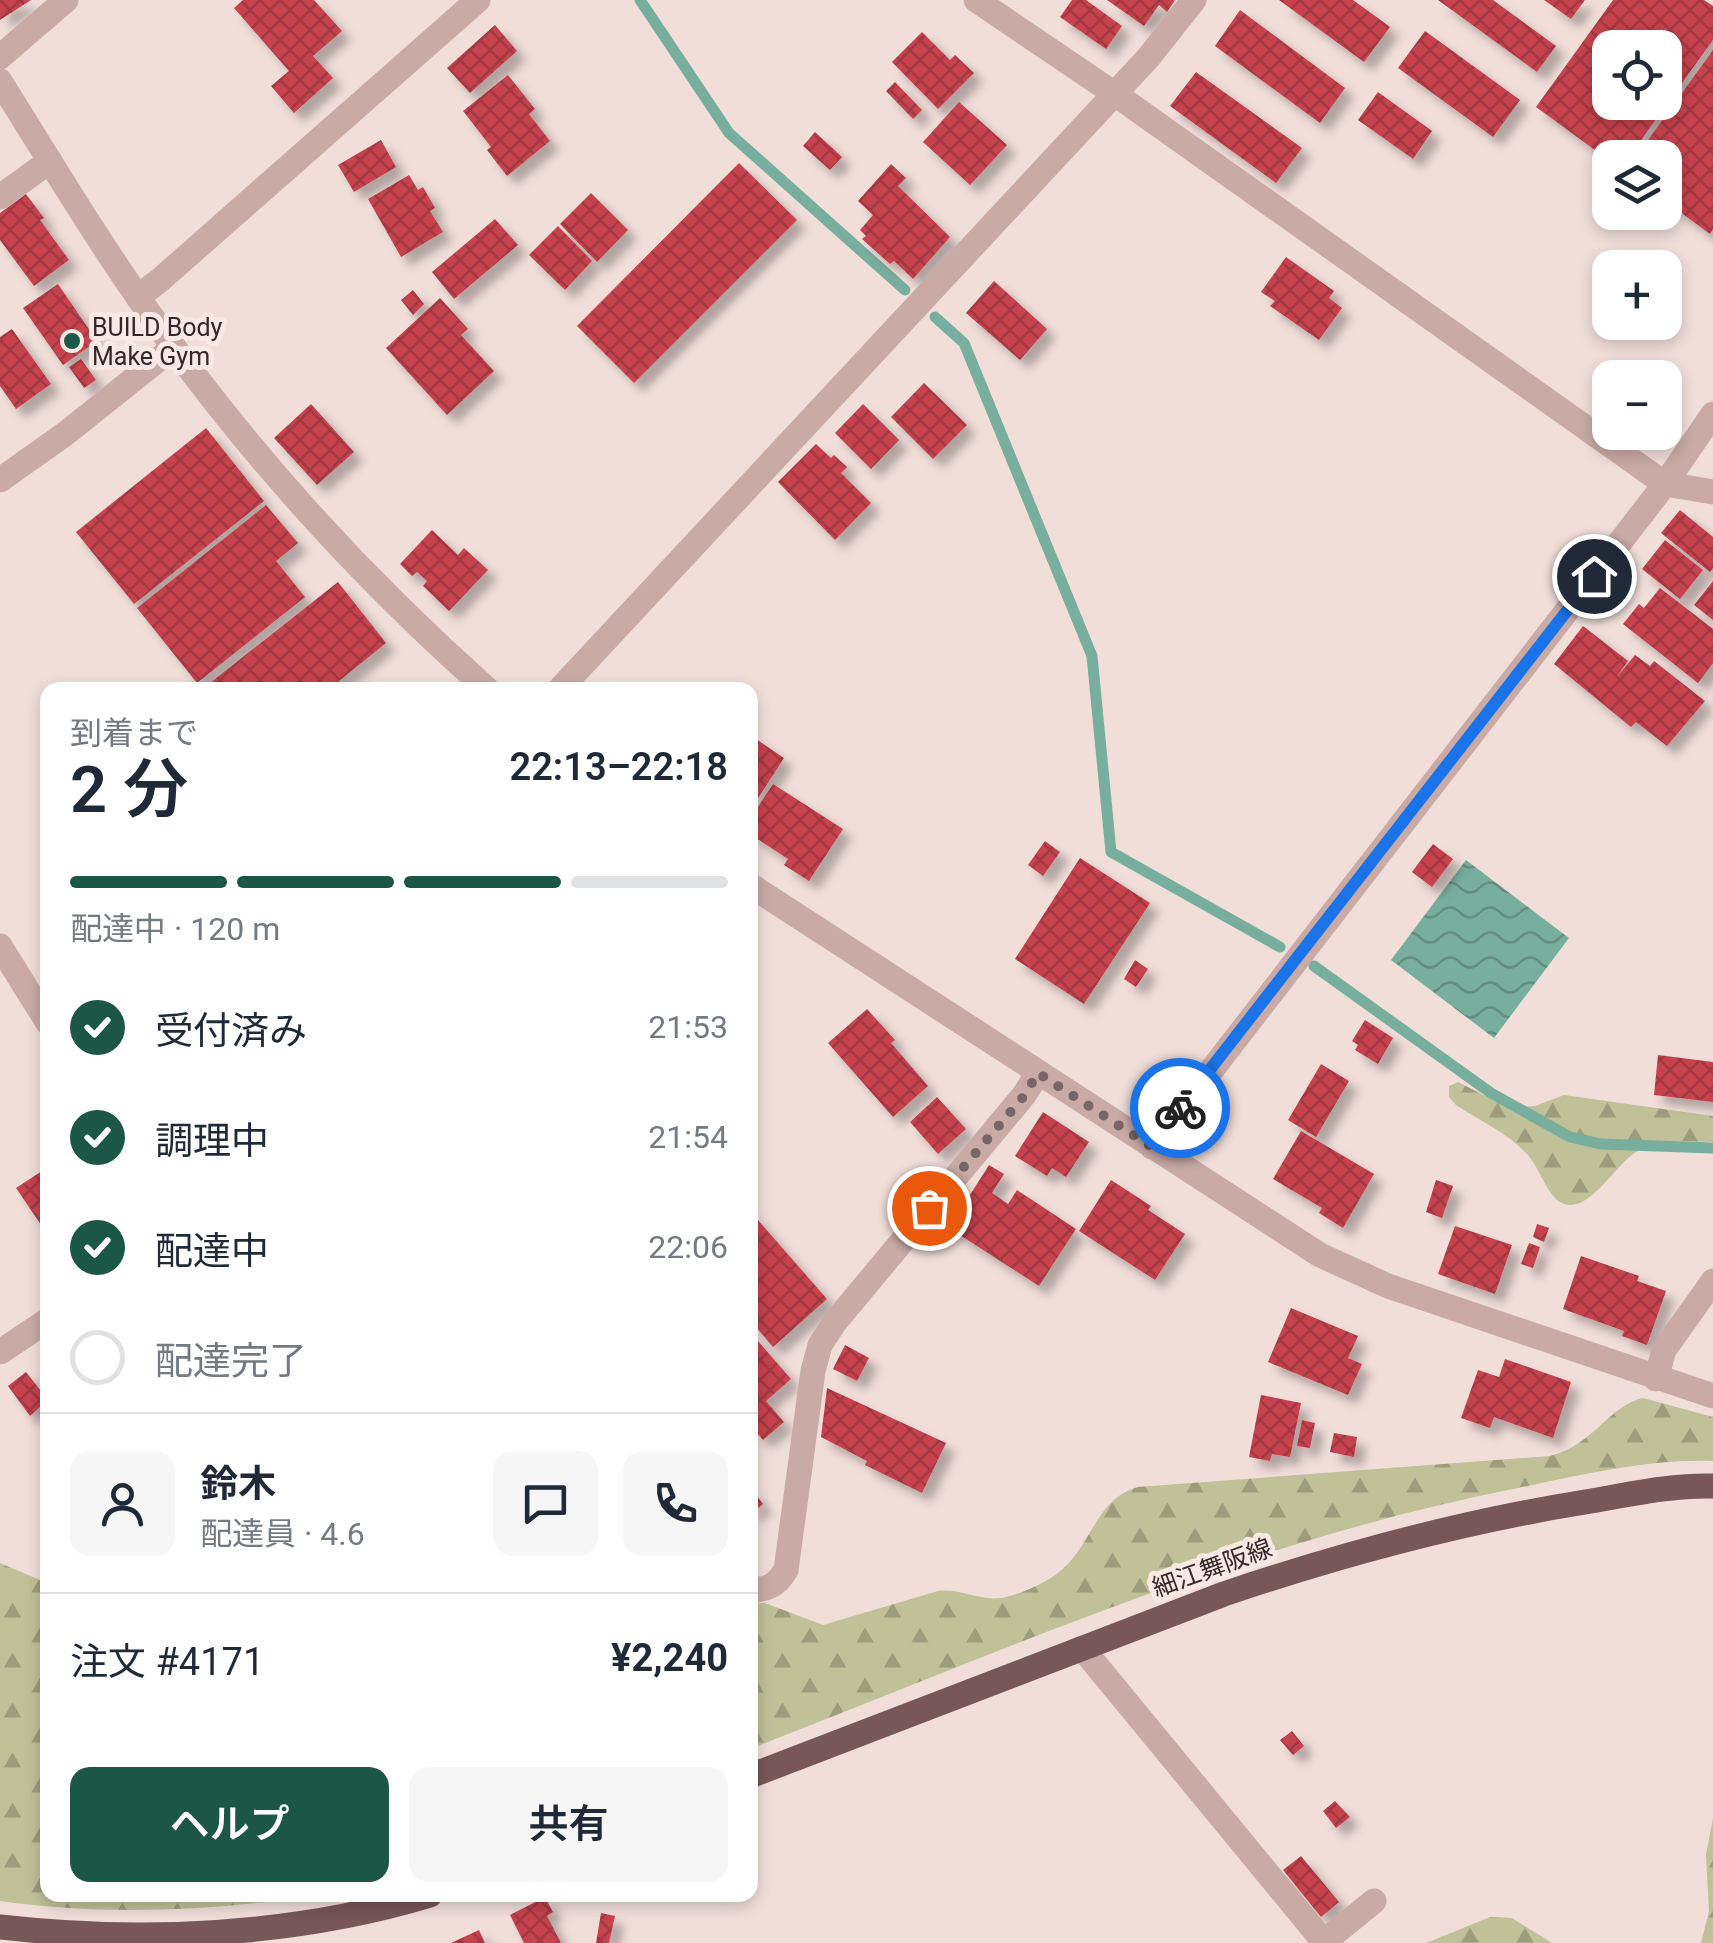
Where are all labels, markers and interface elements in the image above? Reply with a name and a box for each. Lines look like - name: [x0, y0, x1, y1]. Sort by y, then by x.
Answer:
- map controls: [1592, 30, 1682, 450]
- button: locate: [1592, 30, 1682, 120]
- button: layers: [1592, 140, 1682, 230]
- button: +: [1592, 250, 1682, 340]
- place label: BUILD Body Make Gym: [92, 313, 223, 371]
- marker: BUILD Body Make Gym: [61, 330, 83, 352]
- button: −: [1592, 360, 1682, 450]
- pin: [1552, 534, 1637, 619]
- icon: home: [1567, 549, 1622, 604]
- text: 到着まで: [70, 714, 198, 752]
- text: 22:13–22:18: [509, 745, 728, 789]
- text: 2 分: [70, 752, 188, 828]
- text: 配達中 · 120 m: [70, 910, 280, 948]
- icon: check: [70, 1000, 125, 1055]
- text: 21:53: [648, 1008, 728, 1046]
- text: 受付済み: [155, 1009, 307, 1053]
- courier: [1130, 1058, 1230, 1158]
- icon: bike: [1153, 1081, 1208, 1136]
- icon: check: [70, 1110, 125, 1165]
- text: 21:54: [648, 1118, 728, 1156]
- text: 調理中: [155, 1119, 269, 1163]
- pin: [887, 1166, 972, 1251]
- icon: bag: [902, 1181, 957, 1236]
- icon: check: [70, 1220, 125, 1275]
- text: 22:06: [648, 1228, 728, 1266]
- text: 配達中: [155, 1229, 269, 1273]
- text: 配達完了: [155, 1339, 307, 1383]
- button: person: [70, 1451, 175, 1556]
- button: chat: [493, 1451, 598, 1556]
- button: phone: [623, 1451, 728, 1556]
- text: 鈴木: [200, 1462, 276, 1506]
- text: 配達員 · 4.6: [200, 1515, 365, 1553]
- street label: 細江舞阪線: [1148, 1533, 1276, 1603]
- text: ¥2,240: [611, 1636, 728, 1680]
- text: 注文 #4171: [70, 1640, 264, 1684]
- button: ヘルプ: [70, 1767, 389, 1882]
- button: 共有: [409, 1767, 728, 1882]

